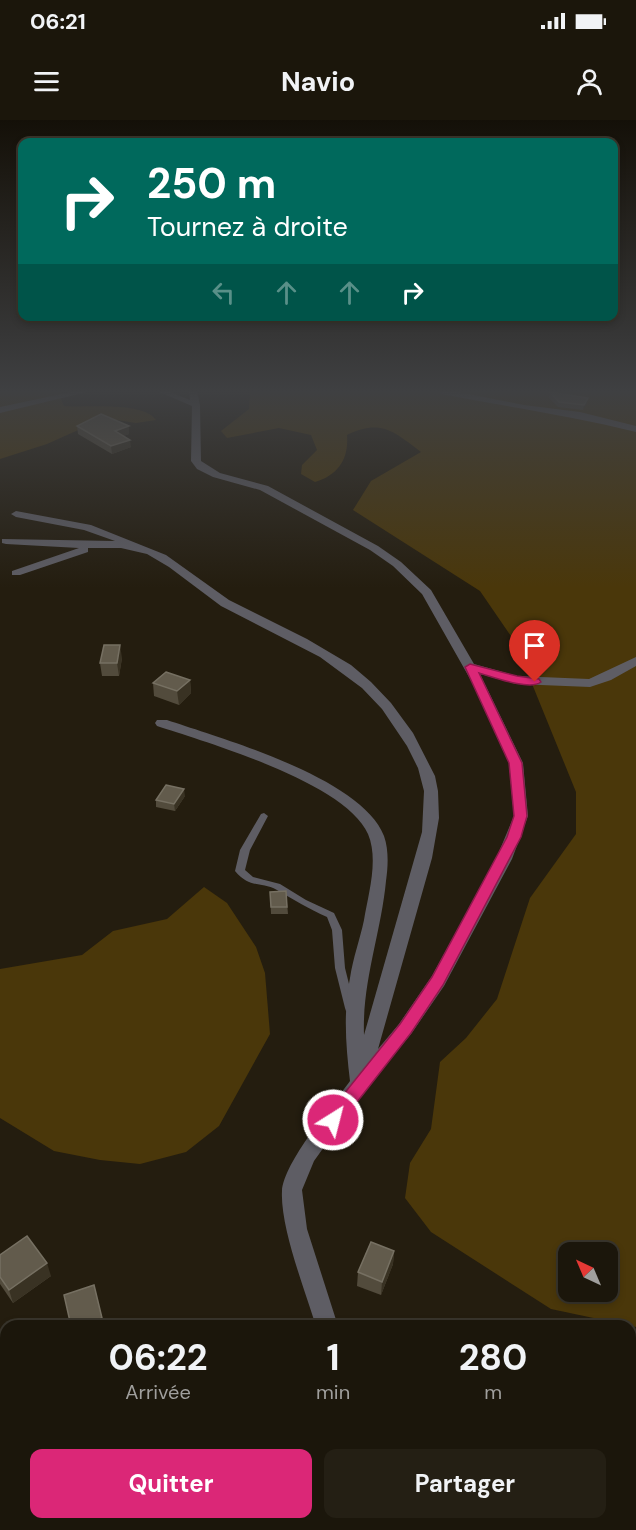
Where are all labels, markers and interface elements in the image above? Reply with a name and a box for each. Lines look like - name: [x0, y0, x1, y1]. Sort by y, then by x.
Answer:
- text: 06:21: [30, 7, 86, 36]
- text: Navio: [281, 64, 355, 99]
- icon: menu: [30, 65, 63, 98]
- icon: person: [573, 65, 606, 98]
- text: 250 m: [147, 156, 276, 211]
- icon: right: [48, 162, 126, 240]
- text: Tournez à droite: [147, 209, 348, 244]
- icon: left: [207, 276, 240, 309]
- icon: ahead: [270, 276, 303, 309]
- icon: ahead: [333, 276, 366, 309]
- icon: right: [396, 276, 429, 309]
- pin: [509, 620, 560, 682]
- icon: arrive: [518, 629, 551, 662]
- position arrow: [301, 1088, 365, 1152]
- north arrow: [558, 1242, 618, 1302]
- map controls: [558, 1242, 618, 1302]
- text: 06:22: [109, 1334, 207, 1381]
- text: 1: [327, 1334, 340, 1381]
- text: 280: [459, 1334, 527, 1381]
- text: Arrivée: [125, 1379, 191, 1405]
- text: min: [316, 1379, 350, 1405]
- text: m: [484, 1379, 502, 1405]
- button: Quitter: [30, 1449, 312, 1518]
- button: Partager: [324, 1449, 606, 1518]

